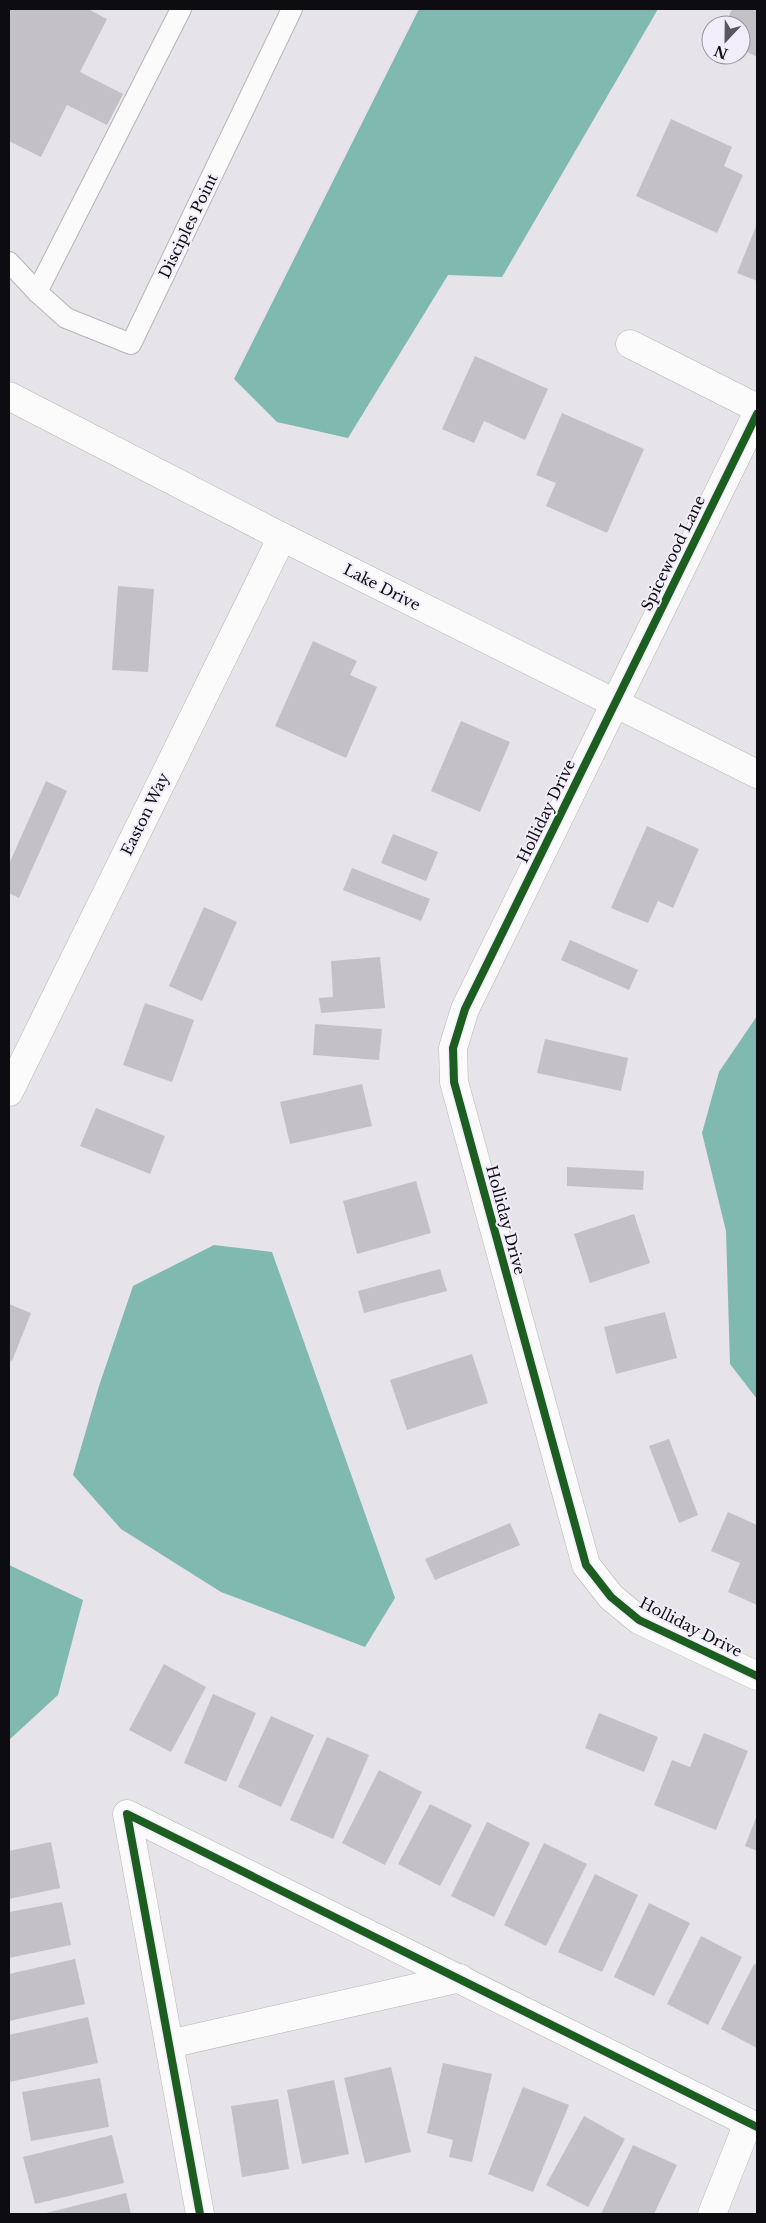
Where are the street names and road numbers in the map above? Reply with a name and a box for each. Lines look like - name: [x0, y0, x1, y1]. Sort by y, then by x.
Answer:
- street label: Disciples Point: [154, 170, 222, 281]
- street label: Spicewood Lane: [637, 492, 709, 614]
- street label: Lake Drive: [340, 560, 424, 614]
- street label: Holliday Drive: [513, 756, 579, 866]
- street label: Easton Way: [117, 769, 173, 858]
- street label: Holliday Drive: [482, 1163, 530, 1277]
- street label: Holliday Drive: [637, 1593, 745, 1661]

